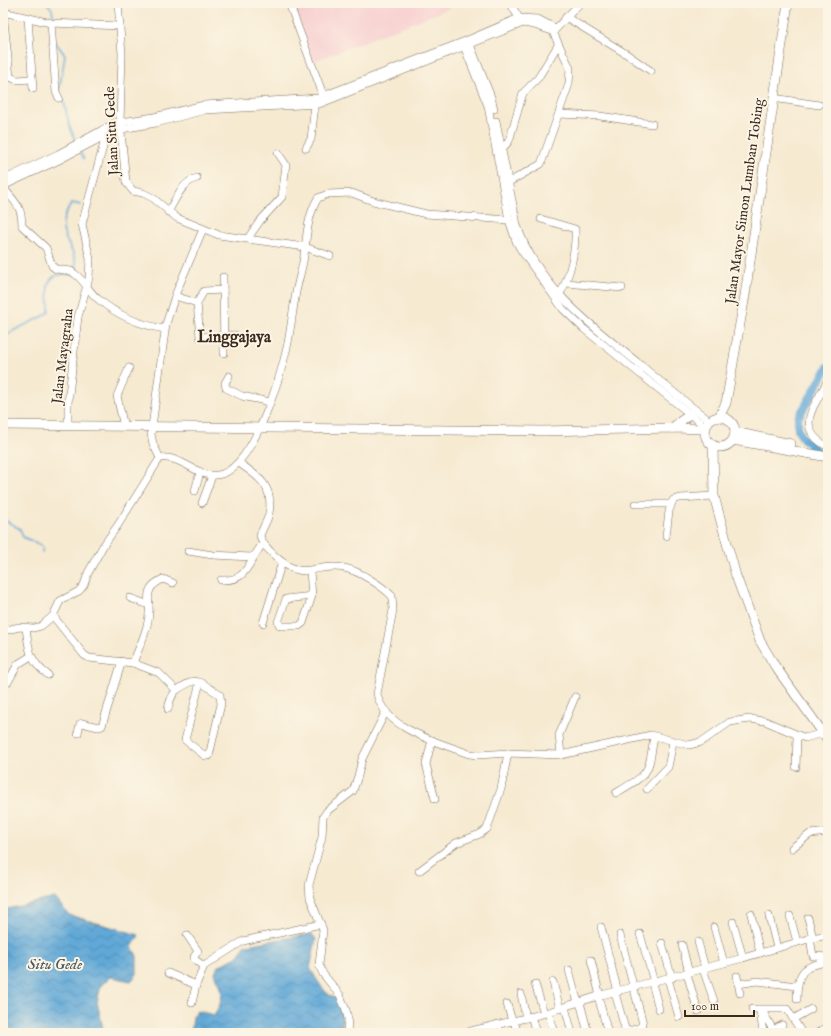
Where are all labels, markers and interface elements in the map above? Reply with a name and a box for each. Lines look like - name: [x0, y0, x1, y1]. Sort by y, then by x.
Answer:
- street label: Jalan Situ Gede: [101, 85, 123, 178]
- street label: Jalan Mayor Simon Lumban Tobing: [721, 97, 768, 307]
- street label: Jalan Mayagraha: [48, 306, 78, 407]
- district label: Linggajaya: [197, 328, 272, 348]
- water label: Situ Gede: [28, 955, 82, 974]
- scale bar: [685, 992, 754, 1018]
- text: 100 m: [691, 999, 719, 1014]

